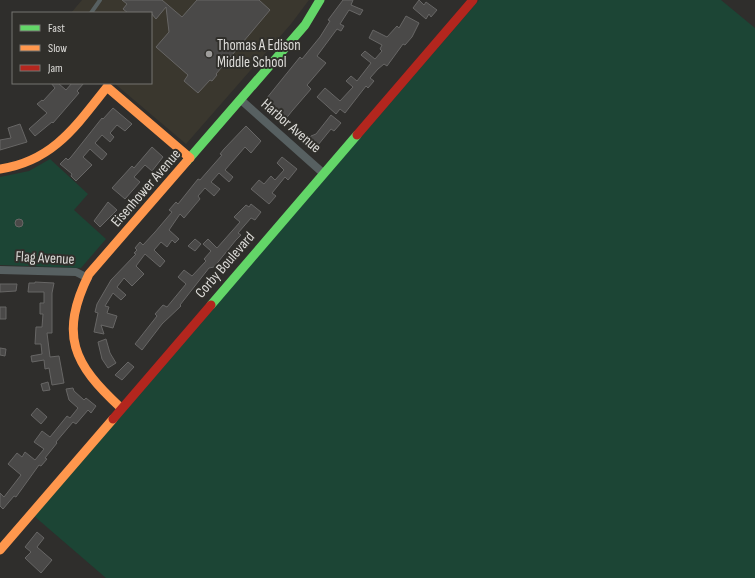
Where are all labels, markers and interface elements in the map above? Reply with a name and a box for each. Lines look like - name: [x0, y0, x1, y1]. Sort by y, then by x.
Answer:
- legend: [12, 12, 152, 84]
- text: Fast: [48, 21, 65, 36]
- place label: Thomas A Edison Middle School: [217, 36, 301, 72]
- text: Slow: [48, 41, 67, 56]
- marker: Thomas A Edison Middle School: [204, 49, 214, 59]
- text: Jam: [47, 61, 63, 76]
- street label: Harbor Avenue: [257, 95, 325, 157]
- street label: Eisenhower Avenue: [107, 145, 185, 231]
- street label: Corby Boulevard: [191, 228, 259, 302]
- street label: Flag Avenue: [15, 247, 75, 269]

